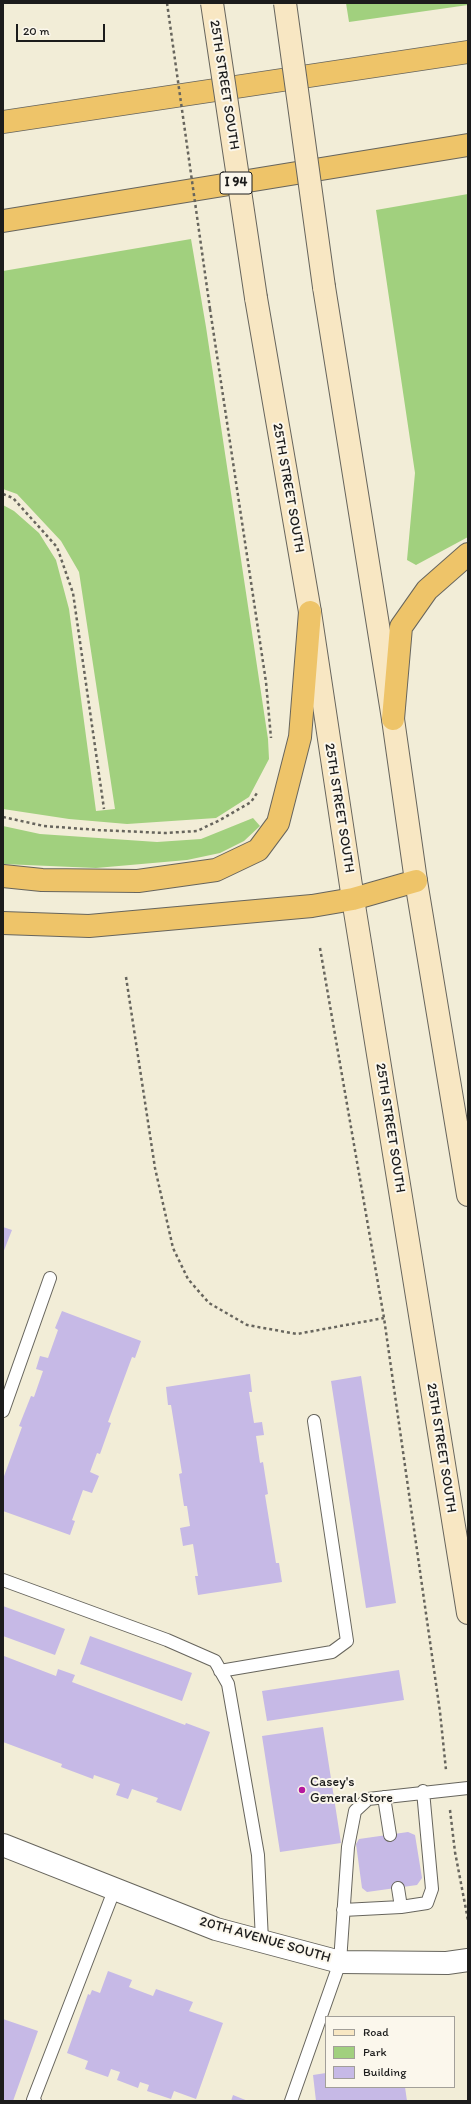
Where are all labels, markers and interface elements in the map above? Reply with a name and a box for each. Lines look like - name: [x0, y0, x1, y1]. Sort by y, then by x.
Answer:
- scale bar: [18, 16, 107, 42]
- street label: 25TH STREET SOUTH: [205, 19, 243, 151]
- text: 20 m: [23, 24, 50, 38]
- road number: I 94: [220, 172, 252, 194]
- street label: 25TH STREET SOUTH: [268, 422, 308, 554]
- street label: 25TH STREET SOUTH: [320, 742, 358, 874]
- street label: 25TH STREET SOUTH: [371, 1062, 409, 1194]
- street label: 25TH STREET SOUTH: [422, 1382, 460, 1514]
- place label: Casey's General Store: [310, 1774, 393, 1806]
- marker: Casey's General Store: [297, 1785, 307, 1795]
- street label: 20TH AVENUE SOUTH: [197, 1913, 333, 1967]
- legend: [325, 2016, 455, 2088]
- text: Road: [363, 2025, 389, 2039]
- text: Park: [363, 2045, 387, 2059]
- text: Building: [363, 2065, 406, 2079]

